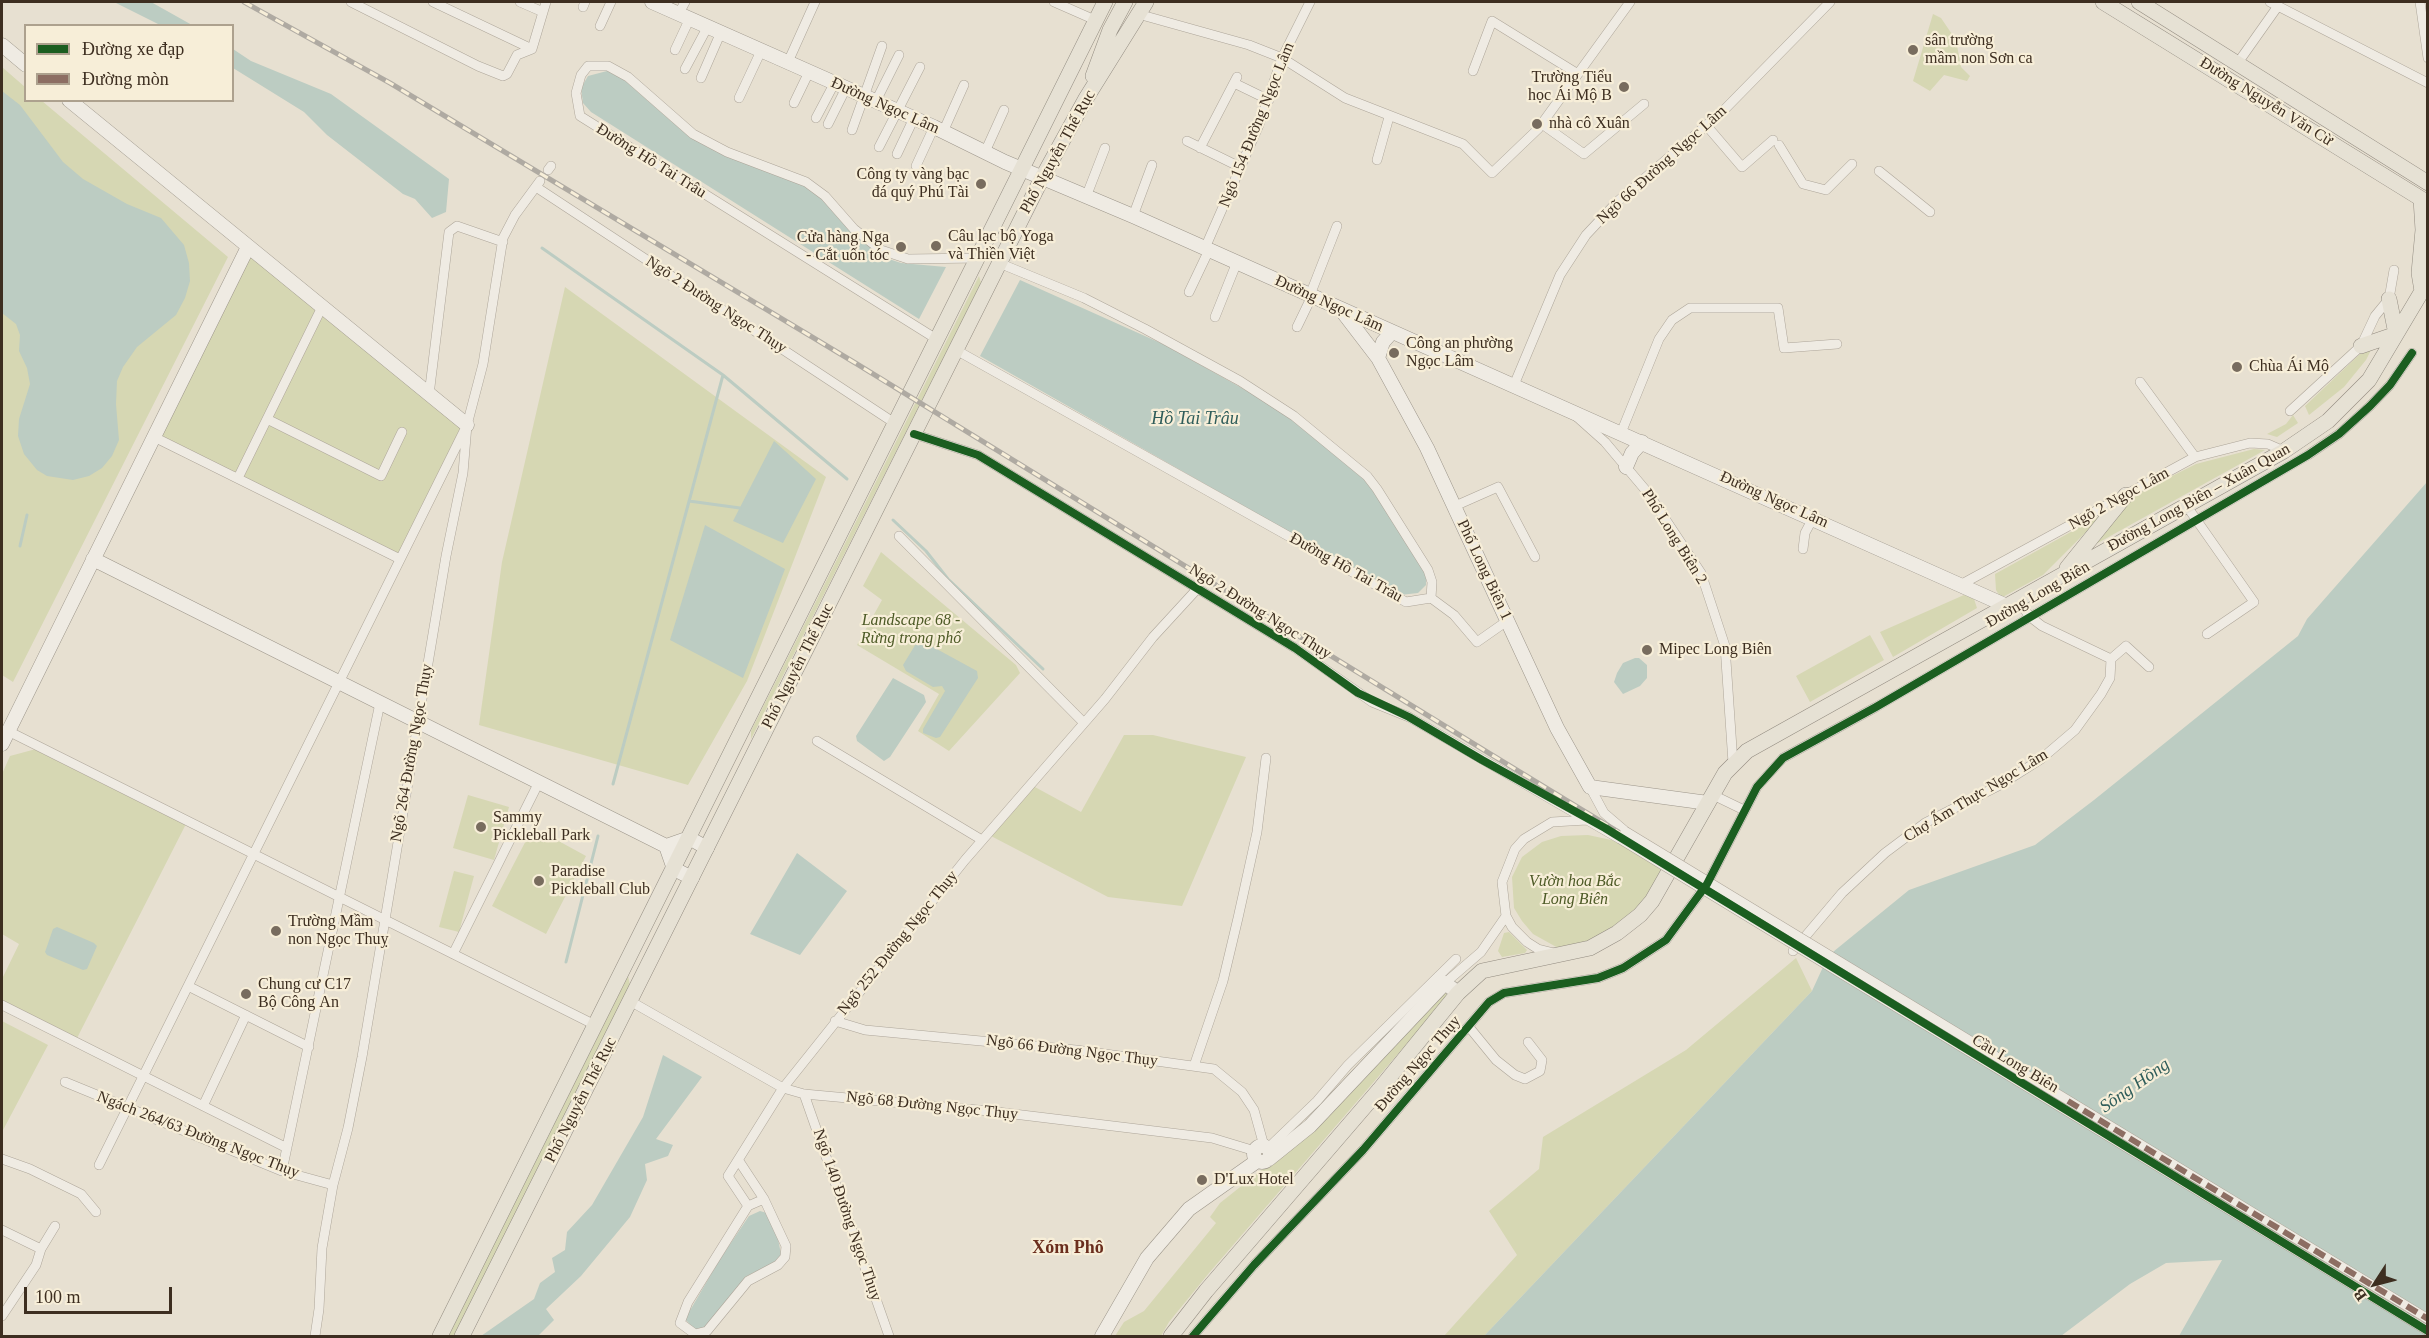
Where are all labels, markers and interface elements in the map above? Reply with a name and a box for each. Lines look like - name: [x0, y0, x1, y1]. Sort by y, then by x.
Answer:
- legend: [24, 24, 234, 102]
- place label: sân trường mầm non Sơn ca: [1925, 31, 2033, 69]
- text: Đường xe đạp: [82, 39, 184, 59]
- street label: Ngõ 154 Đường Ngọc Lâm: [1215, 40, 1299, 210]
- marker: sân trường mầm non Sơn ca: [1906, 43, 1920, 57]
- street label: Đường Nguyễn Văn Cừ: [2196, 53, 2336, 151]
- place label: Trường Tiểu học Ái Mộ B: [1528, 68, 1612, 106]
- text: Đường mòn: [82, 69, 169, 89]
- street label: Đường Ngọc Lâm: [828, 74, 942, 138]
- marker: Trường Tiểu học Ái Mộ B: [1617, 80, 1631, 94]
- street label: Phố Nguyễn Thế Rục: [1016, 87, 1100, 217]
- street label: Ngõ 66 Đường Ngọc Lâm: [1593, 102, 1731, 228]
- place label: nhà cô Xuân: [1549, 114, 1630, 134]
- marker: nhà cô Xuân: [1530, 117, 1544, 131]
- street label: Đường Hồ Tai Trâu: [592, 119, 710, 203]
- place label: Công ty vàng bạc đá quý Phú Tài: [857, 165, 969, 203]
- marker: Công ty vàng bạc đá quý Phú Tài: [974, 177, 988, 191]
- place label: Câu lạc bộ Yoga và Thiền Việt: [948, 227, 1053, 265]
- place label: Cửa hàng Nga - Cắt uốn tóc: [797, 228, 889, 266]
- marker: Câu lạc bộ Yoga và Thiền Việt: [929, 239, 943, 253]
- marker: Cửa hàng Nga - Cắt uốn tóc: [894, 240, 908, 254]
- street label: Ngõ 2 Đường Ngọc Thụy: [642, 252, 790, 358]
- street label: Đường Ngọc Lâm: [1272, 272, 1386, 336]
- place label: Công an phường Ngọc Lâm: [1406, 334, 1513, 372]
- marker: Công an phường Ngọc Lâm: [1387, 346, 1401, 360]
- place label: Chùa Ái Mộ: [2249, 357, 2329, 377]
- marker: Chùa Ái Mộ: [2230, 360, 2244, 374]
- water label: Hồ Tai Trâu: [1151, 408, 1239, 430]
- street label: Đường Long Biên – Xuân Quan: [2104, 440, 2294, 556]
- street label: Ngõ 2 Ngọc Lâm: [2066, 464, 2172, 534]
- street label: Đường Ngọc Lâm: [1717, 468, 1831, 532]
- street label: Phố Long Biên 2: [1637, 486, 1711, 588]
- street label: Phố Long Biên 1: [1452, 517, 1516, 623]
- street label: Đường Hồ Tai Trâu: [1286, 529, 1406, 607]
- street label: Đường Long Biên: [1983, 558, 2093, 632]
- street label: Ngõ 2 Đường Ngọc Thụy: [1185, 560, 1335, 664]
- street label: Phố Nguyễn Thế Rục: [758, 600, 838, 732]
- park label: Landscape 68 - Rừng trong phố: [861, 611, 961, 649]
- place label: Mipec Long Biên: [1659, 640, 1772, 660]
- marker: Mipec Long Biên: [1640, 643, 1654, 657]
- street label: Ngõ 264 Đường Ngọc Thụy: [387, 662, 437, 844]
- street label: Chợ Ẩm Thực Ngọc Lâm: [1900, 745, 2052, 847]
- place label: Sammy Pickleball Park: [493, 808, 590, 846]
- marker: Sammy Pickleball Park: [474, 820, 488, 834]
- place label: Paradise Pickleball Club: [551, 862, 650, 900]
- street label: Ngõ 252 Đường Ngọc Thụy: [834, 867, 962, 1019]
- park label: Vườn hoa Bắc Long Biên: [1529, 872, 1621, 910]
- marker: Paradise Pickleball Club: [532, 874, 546, 888]
- place label: Trường Mầm non Ngọc Thuỵ: [288, 912, 388, 950]
- marker: Trường Mầm non Ngọc Thuỵ: [269, 924, 283, 938]
- place label: Chung cư C17 Bộ Công An: [258, 975, 351, 1013]
- marker: Chung cư C17 Bộ Công An: [239, 987, 253, 1001]
- street label: Đường Ngọc Thụy: [1371, 1012, 1465, 1116]
- street label: Ngõ 66 Đường Ngọc Thụy: [985, 1031, 1159, 1071]
- street label: Cầu Long Biên: [1968, 1031, 2062, 1097]
- street label: Phố Nguyễn Thế Rục: [541, 1034, 621, 1166]
- water label: Sông Hồng: [2096, 1054, 2174, 1118]
- street label: Ngách 264/63 Đường Ngọc Thụy: [94, 1087, 302, 1183]
- street label: Ngõ 68 Đường Ngọc Thụy: [845, 1087, 1019, 1125]
- street label: Ngõ 140 Đường Ngọc Thụy: [809, 1126, 885, 1304]
- place label: D'Lux Hotel: [1214, 1170, 1294, 1190]
- marker: D'Lux Hotel: [1195, 1173, 1209, 1187]
- district label: Xóm Phô: [1032, 1237, 1104, 1259]
- north arrow: [2345, 1254, 2405, 1314]
- scale bar: [27, 1275, 176, 1313]
- text: B: [2350, 1286, 2370, 1304]
- text: 100 m: [35, 1287, 81, 1307]

